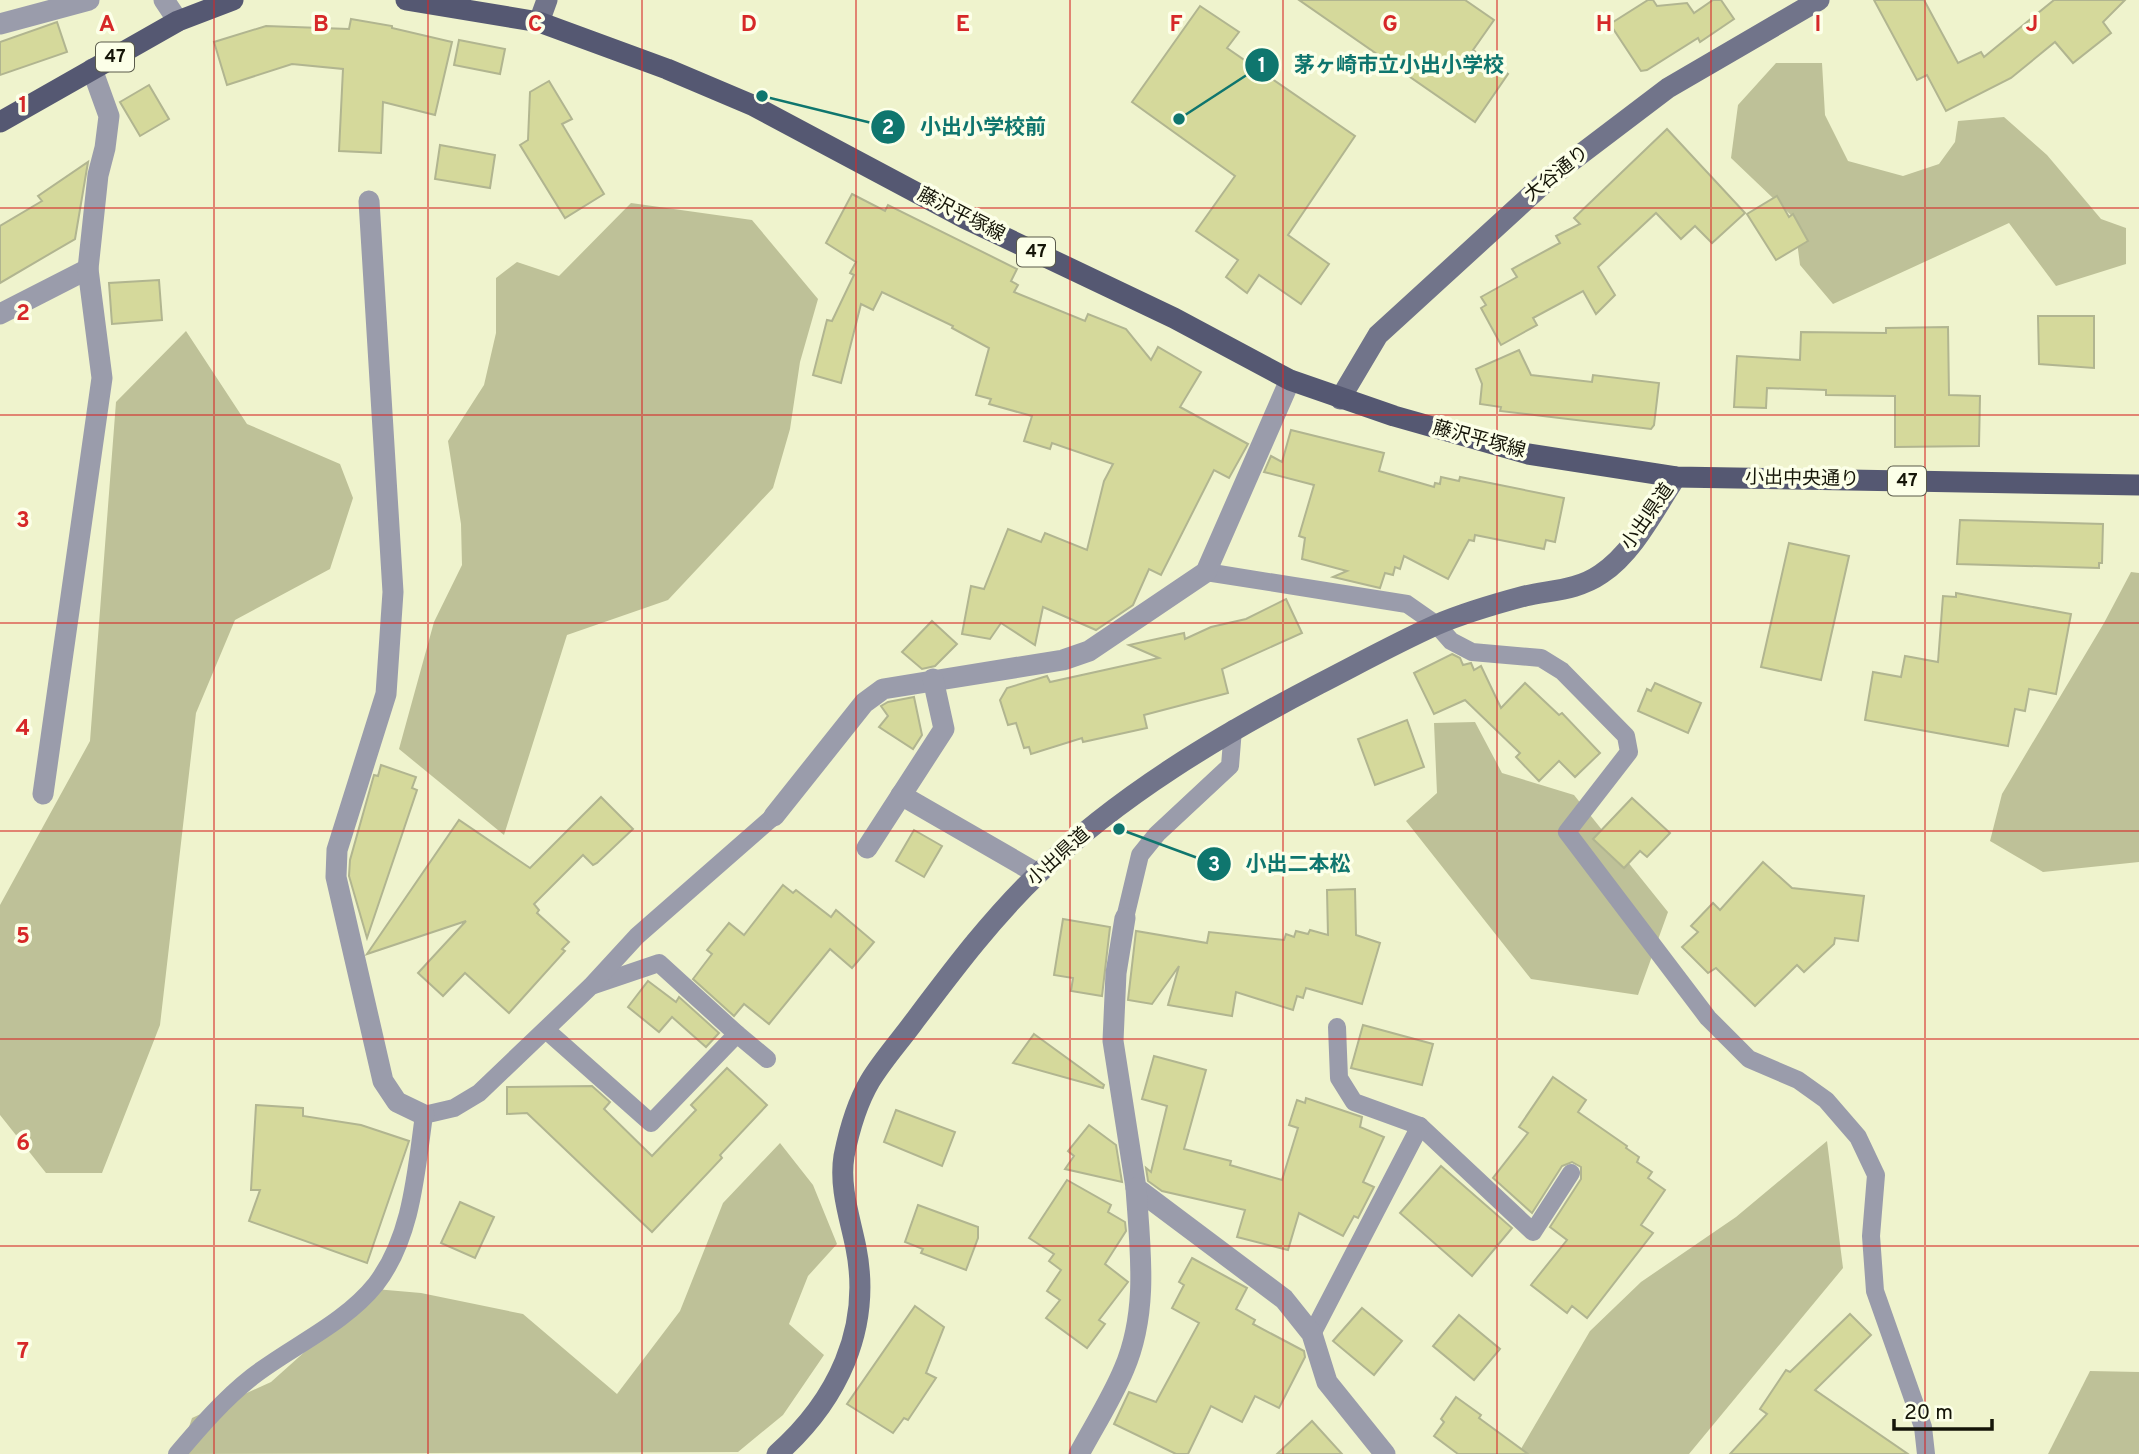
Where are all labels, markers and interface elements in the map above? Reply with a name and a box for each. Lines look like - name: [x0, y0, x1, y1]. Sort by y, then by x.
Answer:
- text: A: [99, 11, 115, 40]
- text: B: [313, 11, 329, 40]
- text: C: [528, 11, 542, 40]
- text: D: [741, 11, 757, 40]
- text: E: [956, 11, 970, 40]
- text: F: [1169, 11, 1183, 40]
- text: G: [1382, 11, 1398, 40]
- text: H: [1596, 11, 1612, 40]
- text: I: [1815, 11, 1821, 40]
- text: J: [2026, 11, 2038, 40]
- road number: 47: [96, 42, 134, 72]
- callout: 茅ヶ崎市立小出小学校: [1245, 44, 1518, 86]
- text: 1: [1258, 53, 1266, 80]
- text: 茅ヶ崎市立小出小学校: [1294, 53, 1504, 80]
- text: 1: [18, 92, 28, 121]
- callout: 小出小学校前: [871, 106, 1060, 148]
- text: 2: [882, 115, 894, 142]
- text: 小出小学校前: [920, 115, 1046, 142]
- street label: 大谷通り: [1520, 141, 1594, 207]
- street label: 藤沢平塚線: [913, 183, 1009, 247]
- road number: 47: [1017, 238, 1055, 266]
- text: 2: [16, 300, 30, 329]
- street label: 藤沢平塚線: [1430, 416, 1528, 464]
- street label: 小出中央通り: [1745, 466, 1859, 492]
- road number: 47: [1888, 466, 1926, 495]
- street label: 小出県道: [1616, 479, 1680, 555]
- text: 3: [16, 507, 30, 536]
- text: 4: [16, 715, 30, 744]
- street label: 小出県道: [1023, 823, 1095, 891]
- callout: 小出二本松: [1196, 843, 1364, 885]
- text: 3: [1208, 852, 1220, 879]
- text: 小出二本松: [1246, 852, 1351, 879]
- text: 5: [16, 923, 30, 952]
- text: 6: [16, 1130, 30, 1159]
- text: 7: [17, 1338, 29, 1367]
- scale bar: [1894, 1388, 1992, 1432]
- text: 20 m: [1904, 1400, 1953, 1427]

